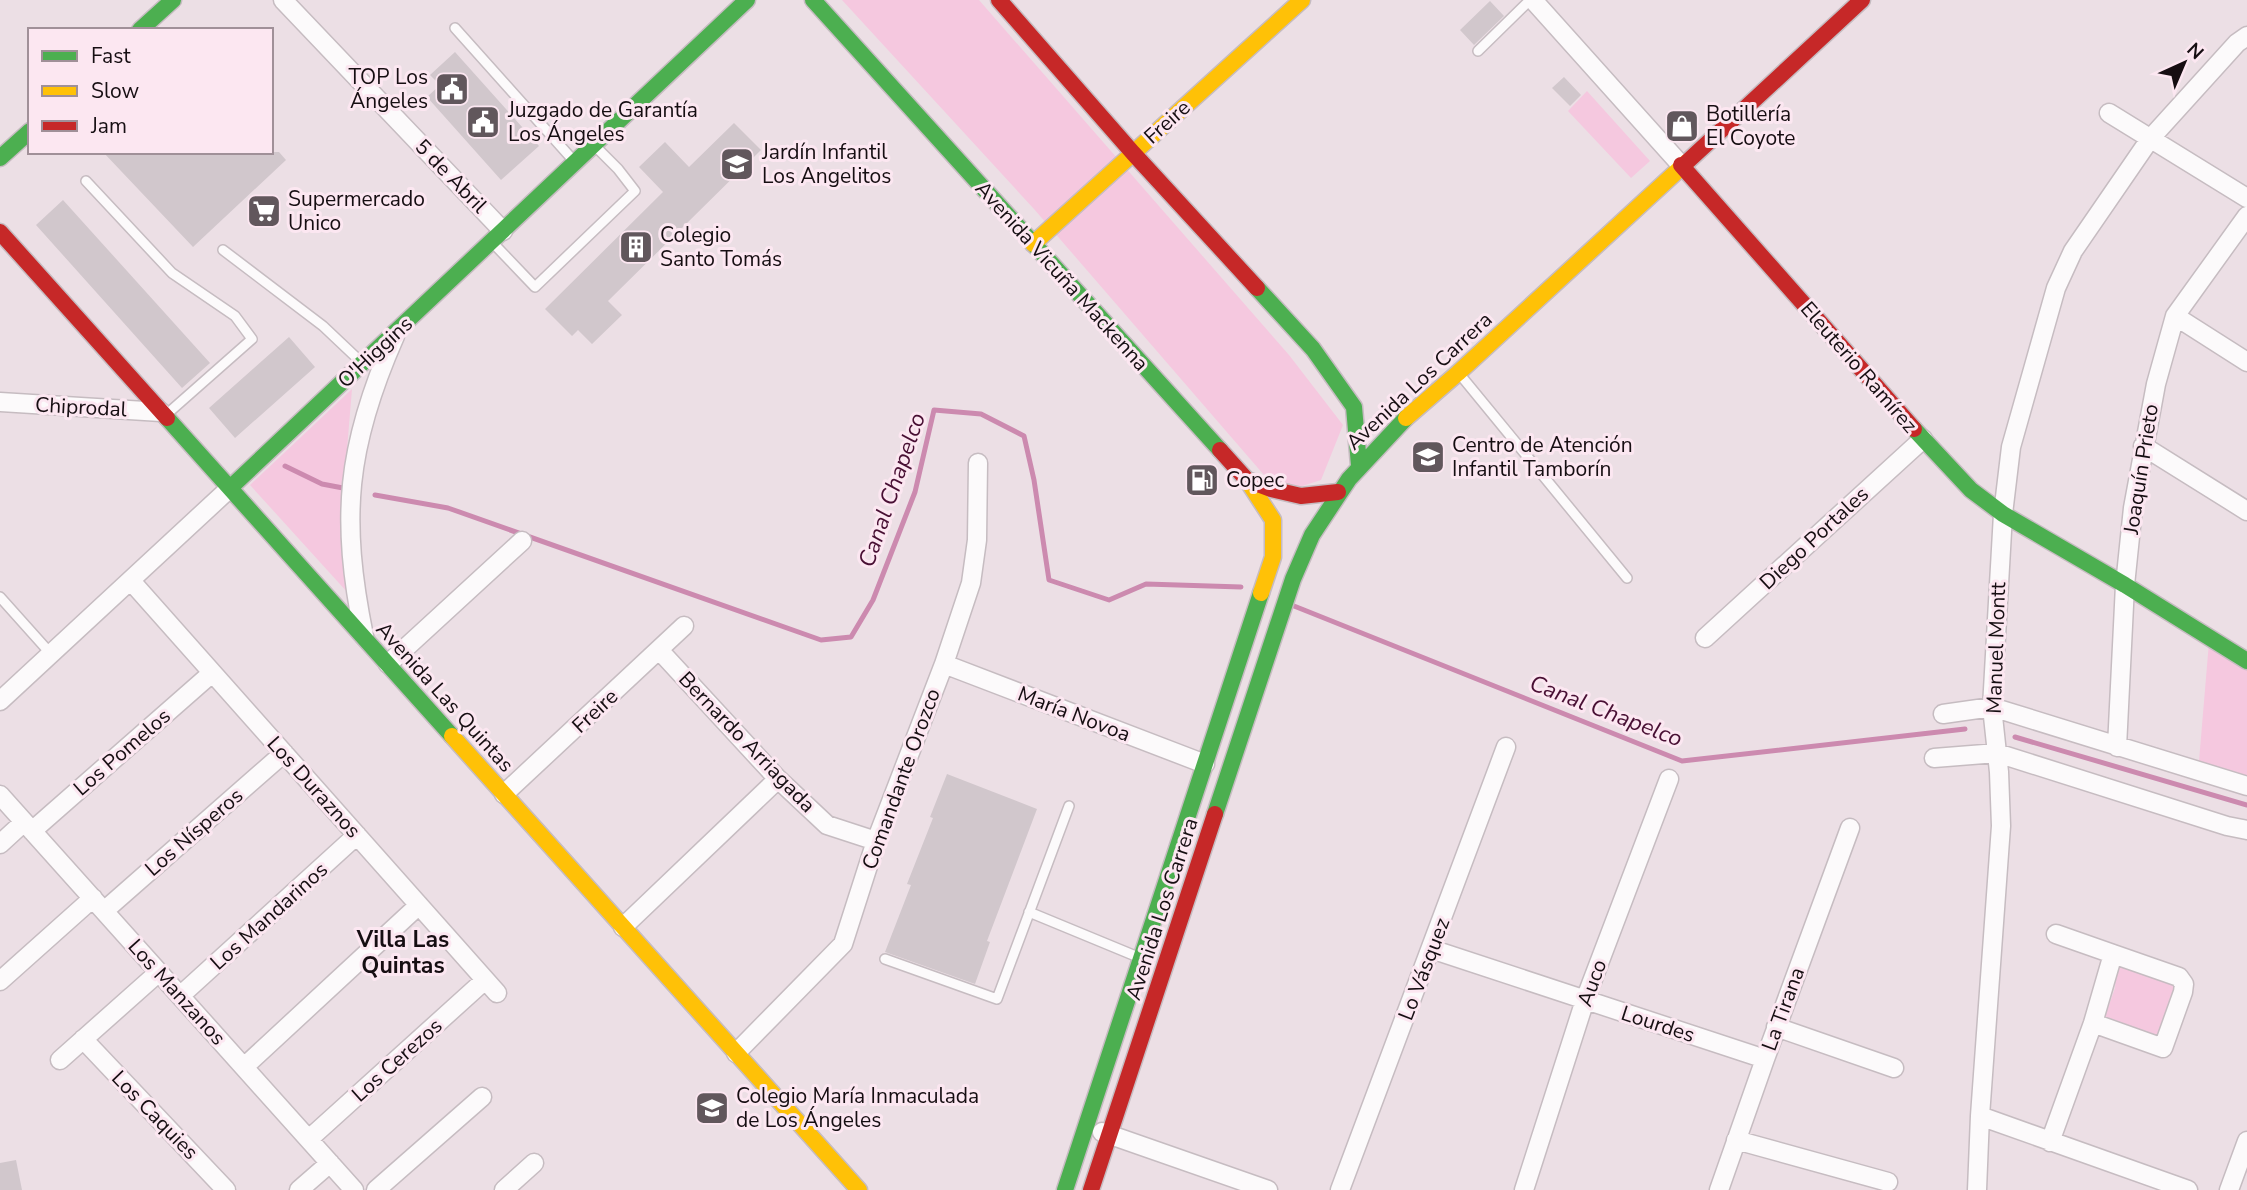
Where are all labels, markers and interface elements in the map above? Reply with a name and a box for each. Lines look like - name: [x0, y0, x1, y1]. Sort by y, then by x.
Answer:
- legend: [28, 28, 273, 154]
- north arrow: [2149, 28, 2219, 98]
- text: N: [2181, 37, 2209, 66]
- text: Fast: [91, 42, 131, 70]
- place label: TOP Los Ángeles: [348, 63, 428, 115]
- public building icon: TOP Los Ángeles: [433, 70, 471, 108]
- text: Slow: [91, 77, 140, 105]
- street label: Freire: [1138, 94, 1196, 150]
- place label: Juzgado de Garantía Los Ángeles: [507, 96, 698, 148]
- place label: Botillería El Coyote: [1706, 100, 1795, 152]
- public building icon: Juzgado de Garantía Los Ángeles: [464, 103, 502, 141]
- shop icon: Botillería El Coyote: [1663, 107, 1701, 145]
- text: Jam: [90, 112, 127, 140]
- street label: 5 de Abril: [409, 133, 494, 220]
- place label: Jardín Infantil Los Angelitos: [761, 138, 891, 190]
- school or university icon: Jardín Infantil Los Angelitos: [718, 145, 756, 183]
- street label: Avenida Vicuña Mackenna: [969, 175, 1155, 377]
- place label: Supermercado Unico: [288, 185, 425, 237]
- supermarket icon: Supermercado Unico: [245, 192, 283, 230]
- place label: Colegio Santo Tomás: [660, 221, 782, 273]
- building icon: Colegio Santo Tomás: [617, 228, 655, 266]
- street label: Eleuterio Ramírez: [1794, 295, 1924, 439]
- street label: Avenida Los Carrera: [1340, 306, 1498, 456]
- street label: O'Higgins: [331, 310, 419, 394]
- street label: Chiprodal: [34, 391, 128, 423]
- street label: Joaquín Prieto: [2117, 402, 2165, 537]
- water label: Canal Chapelco: [851, 409, 933, 571]
- place label: Centro de Atención Infantil Tamborín: [1452, 431, 1633, 483]
- school or university icon: Centro de Atención Infantil Tamborín: [1409, 438, 1447, 476]
- fuel station icon: Copec: [1183, 461, 1221, 499]
- place label: Copec: [1226, 466, 1284, 494]
- street label: Diego Portales: [1753, 480, 1875, 596]
- street label: Manuel Montt: [1980, 581, 2012, 714]
- street label: Avenida Las Quintas: [370, 616, 520, 778]
- street label: Bernardo Arriagada: [672, 665, 822, 819]
- water label: Canal Chapelco: [1525, 668, 1687, 754]
- street label: María Novoa: [1014, 680, 1134, 748]
- street label: Freire: [566, 683, 624, 739]
- street label: Comandante Orozco: [855, 684, 947, 874]
- street label: Los Pomelos: [68, 702, 176, 802]
- street label: Los Duraznos: [261, 730, 367, 844]
- street label: Los Nísperos: [139, 782, 249, 882]
- street label: Avenida Los Carrera: [1119, 814, 1205, 1004]
- street label: Los Mandarinos: [204, 856, 334, 976]
- street label: Lo Vásquez: [1392, 913, 1456, 1024]
- district label: Villa Las Quintas: [356, 924, 449, 981]
- street label: Los Manzanos: [122, 933, 232, 1051]
- street label: Auco: [1571, 956, 1613, 1010]
- street label: La Tirana: [1755, 963, 1811, 1055]
- street label: Lourdes: [1618, 999, 1698, 1049]
- street label: Los Cerezos: [346, 1012, 448, 1108]
- street label: Los Caquies: [105, 1064, 205, 1166]
- place label: Colegio María Inmaculada de Los Ángeles: [736, 1082, 979, 1134]
- school or university icon: Colegio María Inmaculada de Los Ángeles: [693, 1089, 731, 1127]

